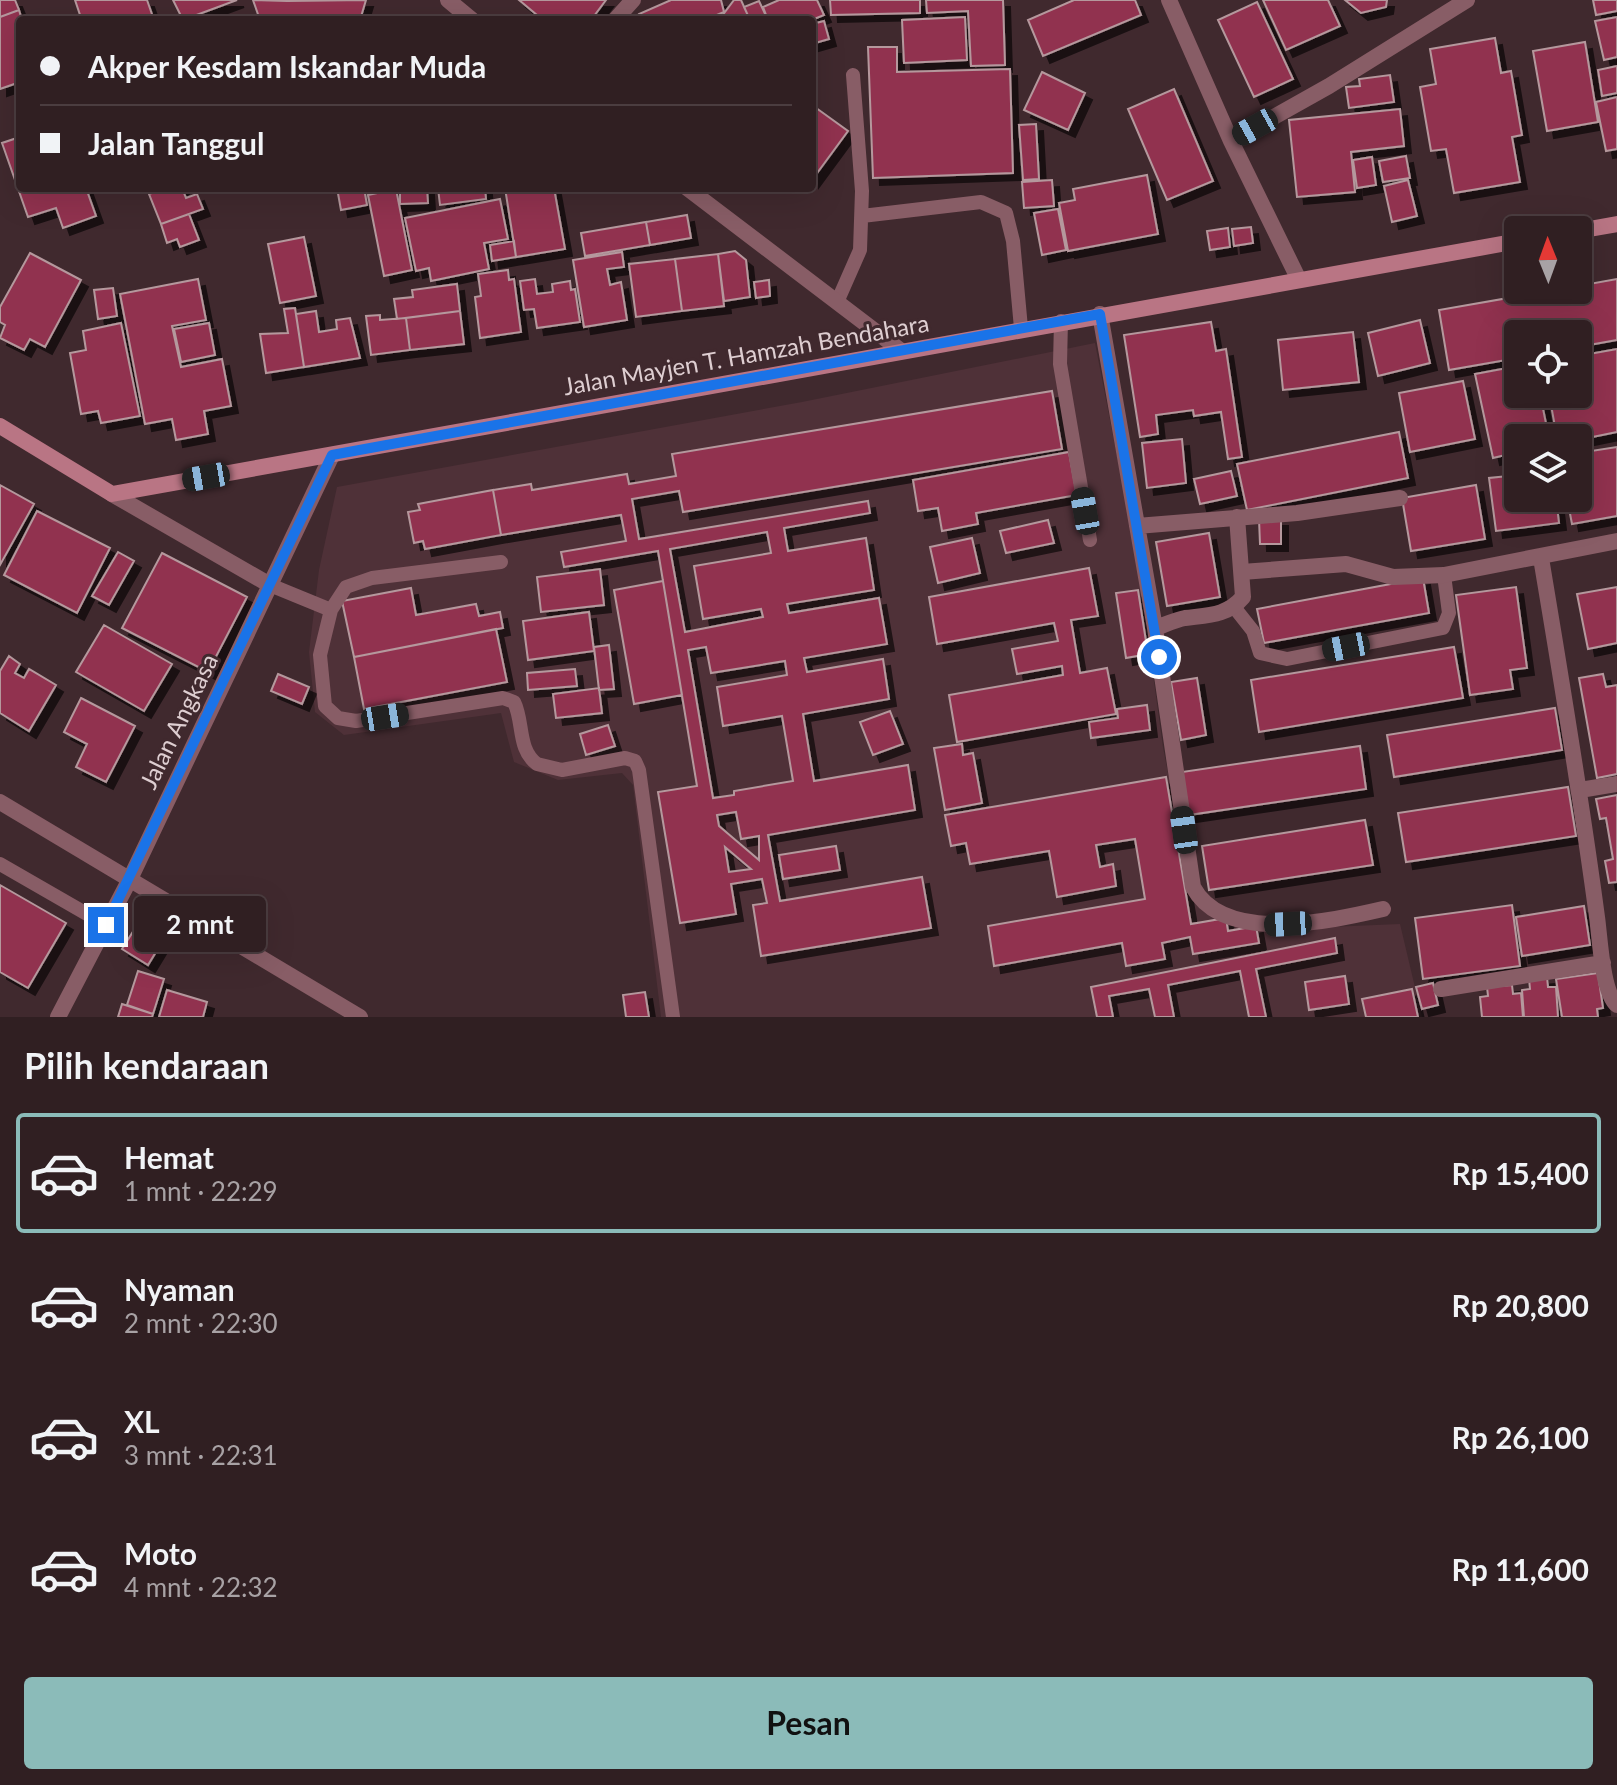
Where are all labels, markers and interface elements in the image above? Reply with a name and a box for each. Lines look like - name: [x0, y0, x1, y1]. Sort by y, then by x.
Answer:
- text: Akper Kesdam Iskandar Muda: [88, 48, 486, 84]
- car: [1228, 105, 1282, 149]
- text: Jalan Tanggul: [88, 125, 264, 161]
- north arrow: [1504, 216, 1592, 304]
- map controls: [1504, 216, 1592, 512]
- street label: Jalan Mayjen T. Hamzah Bendahara: [561, 308, 931, 400]
- button: locate: [1504, 320, 1592, 408]
- button: layers: [1504, 424, 1592, 512]
- car: [180, 461, 232, 493]
- car: [1069, 485, 1101, 537]
- car: [1320, 631, 1372, 663]
- route start: [1141, 639, 1177, 675]
- street label: Jalan Angkasa: [133, 649, 223, 793]
- car: [359, 701, 411, 733]
- car: [1169, 805, 1199, 855]
- callout: 2 mnt: [134, 897, 266, 953]
- route end: [88, 907, 124, 943]
- text: 2 mnt: [166, 908, 234, 940]
- car: [1263, 911, 1313, 937]
- text: Pilih kendaraan: [24, 1043, 269, 1087]
- icon: car: [28, 1137, 100, 1209]
- text: Hemat: [124, 1139, 214, 1175]
- text: Rp 15,400: [1452, 1155, 1589, 1191]
- text: 1 mnt · 22:29: [124, 1175, 278, 1207]
- icon: car: [28, 1269, 100, 1341]
- text: Nyaman: [124, 1271, 235, 1307]
- text: Rp 20,800: [1452, 1287, 1589, 1323]
- text: 2 mnt · 22:30: [124, 1307, 278, 1339]
- icon: car: [28, 1401, 100, 1473]
- text: XL: [124, 1403, 160, 1439]
- text: Rp 26,100: [1452, 1419, 1589, 1455]
- text: 3 mnt · 22:31: [124, 1439, 278, 1471]
- icon: car: [28, 1533, 100, 1605]
- text: Moto: [124, 1535, 197, 1571]
- text: Rp 11,600: [1452, 1551, 1589, 1587]
- text: 4 mnt · 22:32: [124, 1571, 278, 1603]
- button: Pesan: [24, 1677, 1593, 1769]

